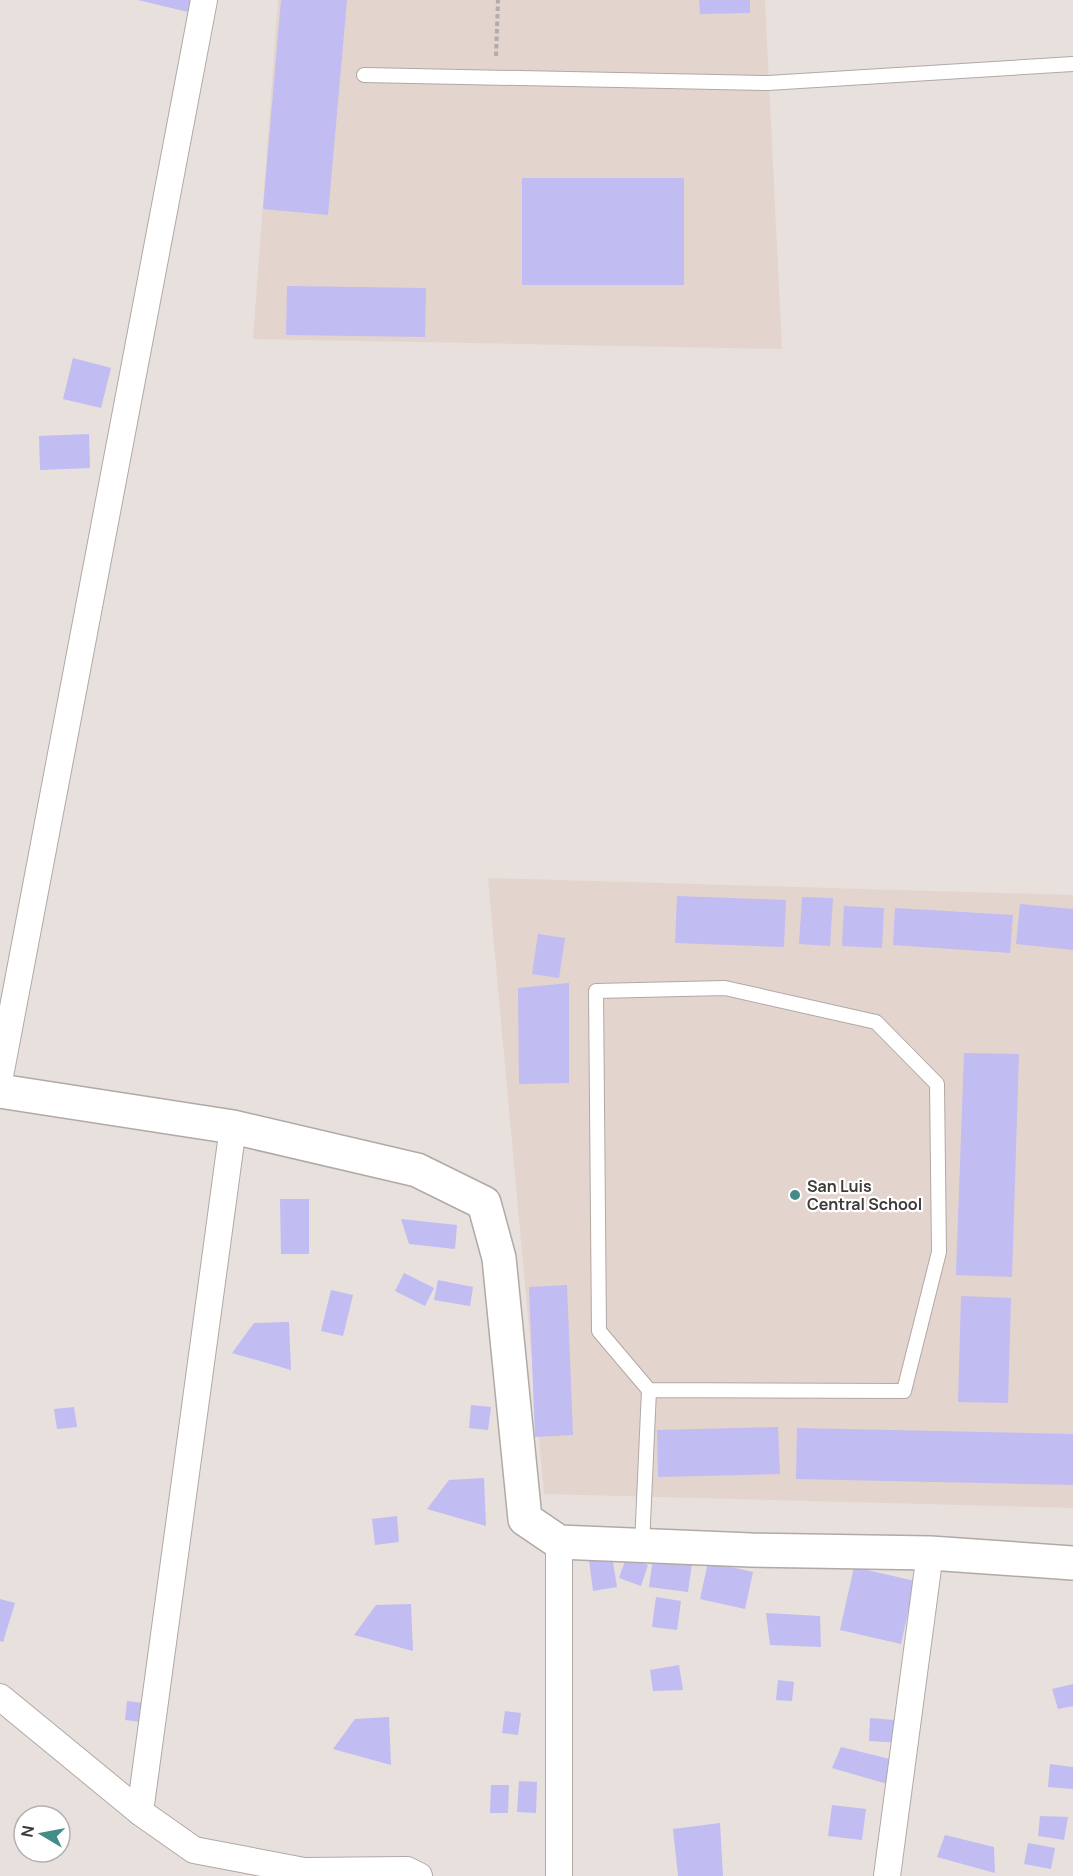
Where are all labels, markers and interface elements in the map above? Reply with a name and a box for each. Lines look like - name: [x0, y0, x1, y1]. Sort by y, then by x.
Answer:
- place label: San Luis Central School: [807, 1175, 922, 1215]
- marker: San Luis Central School: [788, 1188, 802, 1202]
- north arrow: [12, 1804, 72, 1864]
- text: N: [15, 1824, 39, 1839]

